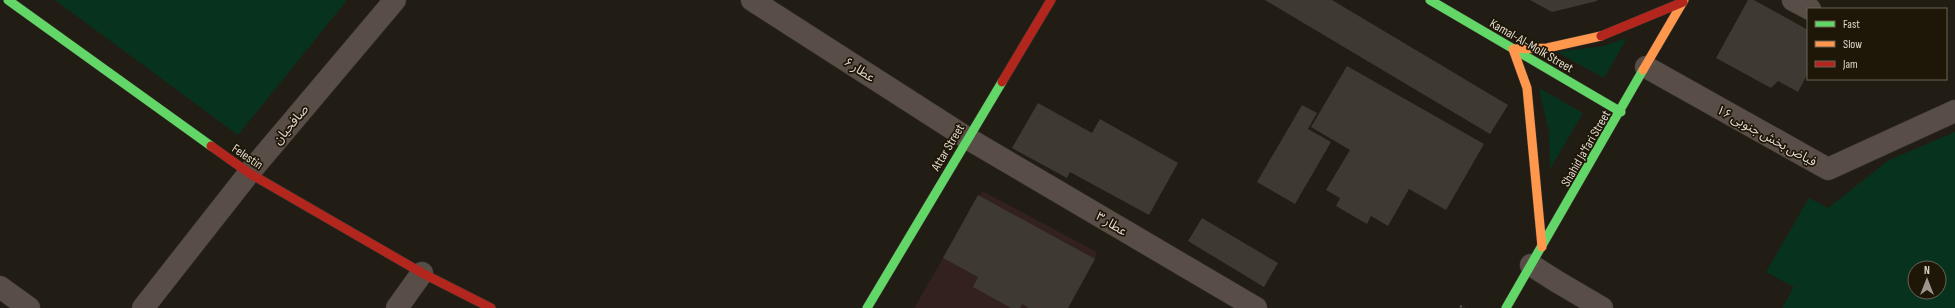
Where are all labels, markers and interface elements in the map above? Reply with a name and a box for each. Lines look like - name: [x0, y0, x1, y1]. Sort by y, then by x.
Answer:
- legend: [1807, 8, 1947, 80]
- street label: Kamal-Al-Molk Street: [1487, 15, 1576, 76]
- text: Fast: [1843, 17, 1860, 32]
- text: Slow: [1843, 37, 1862, 52]
- street label: عطار ۶: [841, 54, 878, 86]
- text: Jam: [1842, 57, 1858, 72]
- street label: صافحیان: [269, 101, 312, 148]
- street label: فیاض بخش جنوبی ۱۶: [1714, 102, 1820, 170]
- street label: Shahid Ja'fari Street: [1558, 107, 1614, 190]
- street label: Attar Street: [927, 121, 968, 175]
- street label: Felestin: [229, 141, 266, 173]
- street label: عطار ۳: [1093, 208, 1130, 240]
- north arrow: [1907, 260, 1947, 300]
- text: N: [1924, 264, 1930, 277]

